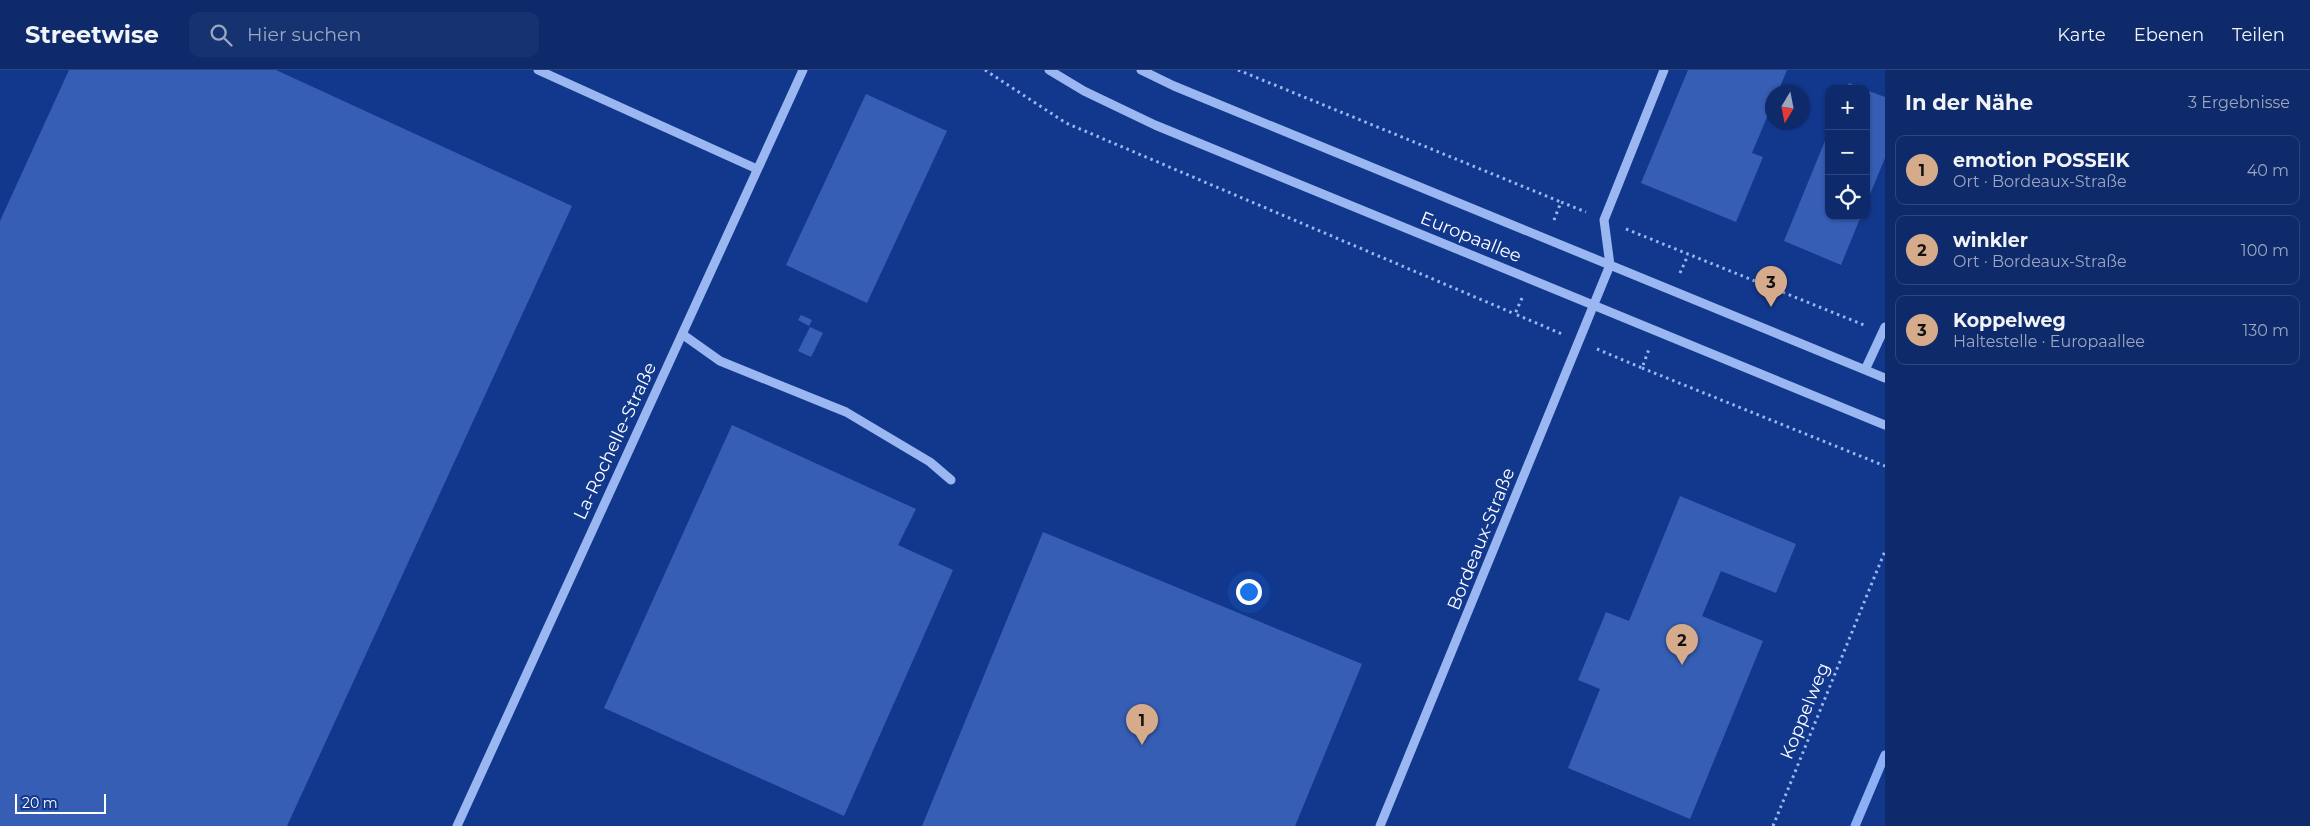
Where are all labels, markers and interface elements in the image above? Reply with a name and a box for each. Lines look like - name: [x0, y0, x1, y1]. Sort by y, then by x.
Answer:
- search box: [189, 12, 539, 57]
- text: Streetwise: [25, 20, 159, 49]
- icon: search: [207, 21, 235, 49]
- text: Hier suchen: [247, 23, 361, 46]
- text: Karte: [2057, 24, 2106, 46]
- text: Ebenen: [2134, 24, 2204, 46]
- text: Teilen: [2232, 24, 2285, 46]
- north arrow: [1765, 85, 1810, 130]
- map controls: [1825, 85, 1870, 220]
- button: +: [1825, 85, 1870, 130]
- text: In der Nähe: [1905, 90, 2033, 115]
- text: 3 Ergebnisse: [2188, 93, 2290, 112]
- button: −: [1825, 130, 1870, 175]
- text: emotion POSSEIK: [1953, 149, 2130, 172]
- text: 1: [1919, 161, 1925, 180]
- text: 40 m: [2247, 161, 2289, 180]
- text: Ort · Bordeaux-Straße: [1953, 172, 2127, 191]
- button: locate: [1825, 175, 1870, 220]
- street label: Europaallee: [1417, 207, 1525, 267]
- text: winkler: [1953, 229, 2028, 252]
- text: 2: [1917, 241, 1927, 260]
- text: 100 m: [2241, 241, 2289, 260]
- text: Ort · Bordeaux-Straße: [1953, 252, 2127, 271]
- pin: 3: [1755, 266, 1787, 307]
- text: Koppelweg: [1953, 309, 2066, 332]
- text: 3: [1917, 321, 1927, 340]
- text: 130 m: [2242, 321, 2289, 340]
- text: Haltestelle · Europaallee: [1953, 332, 2145, 351]
- street label: La-Rochelle-Straße: [569, 359, 661, 523]
- street label: Bordeaux-Straße: [1442, 465, 1520, 613]
- your location: [1236, 579, 1262, 605]
- pin: 2: [1666, 624, 1698, 665]
- street label: Koppelweg: [1776, 659, 1834, 763]
- pin: 1: [1126, 704, 1158, 745]
- scale bar: [15, 791, 106, 814]
- text: 20 m: [22, 794, 58, 812]

